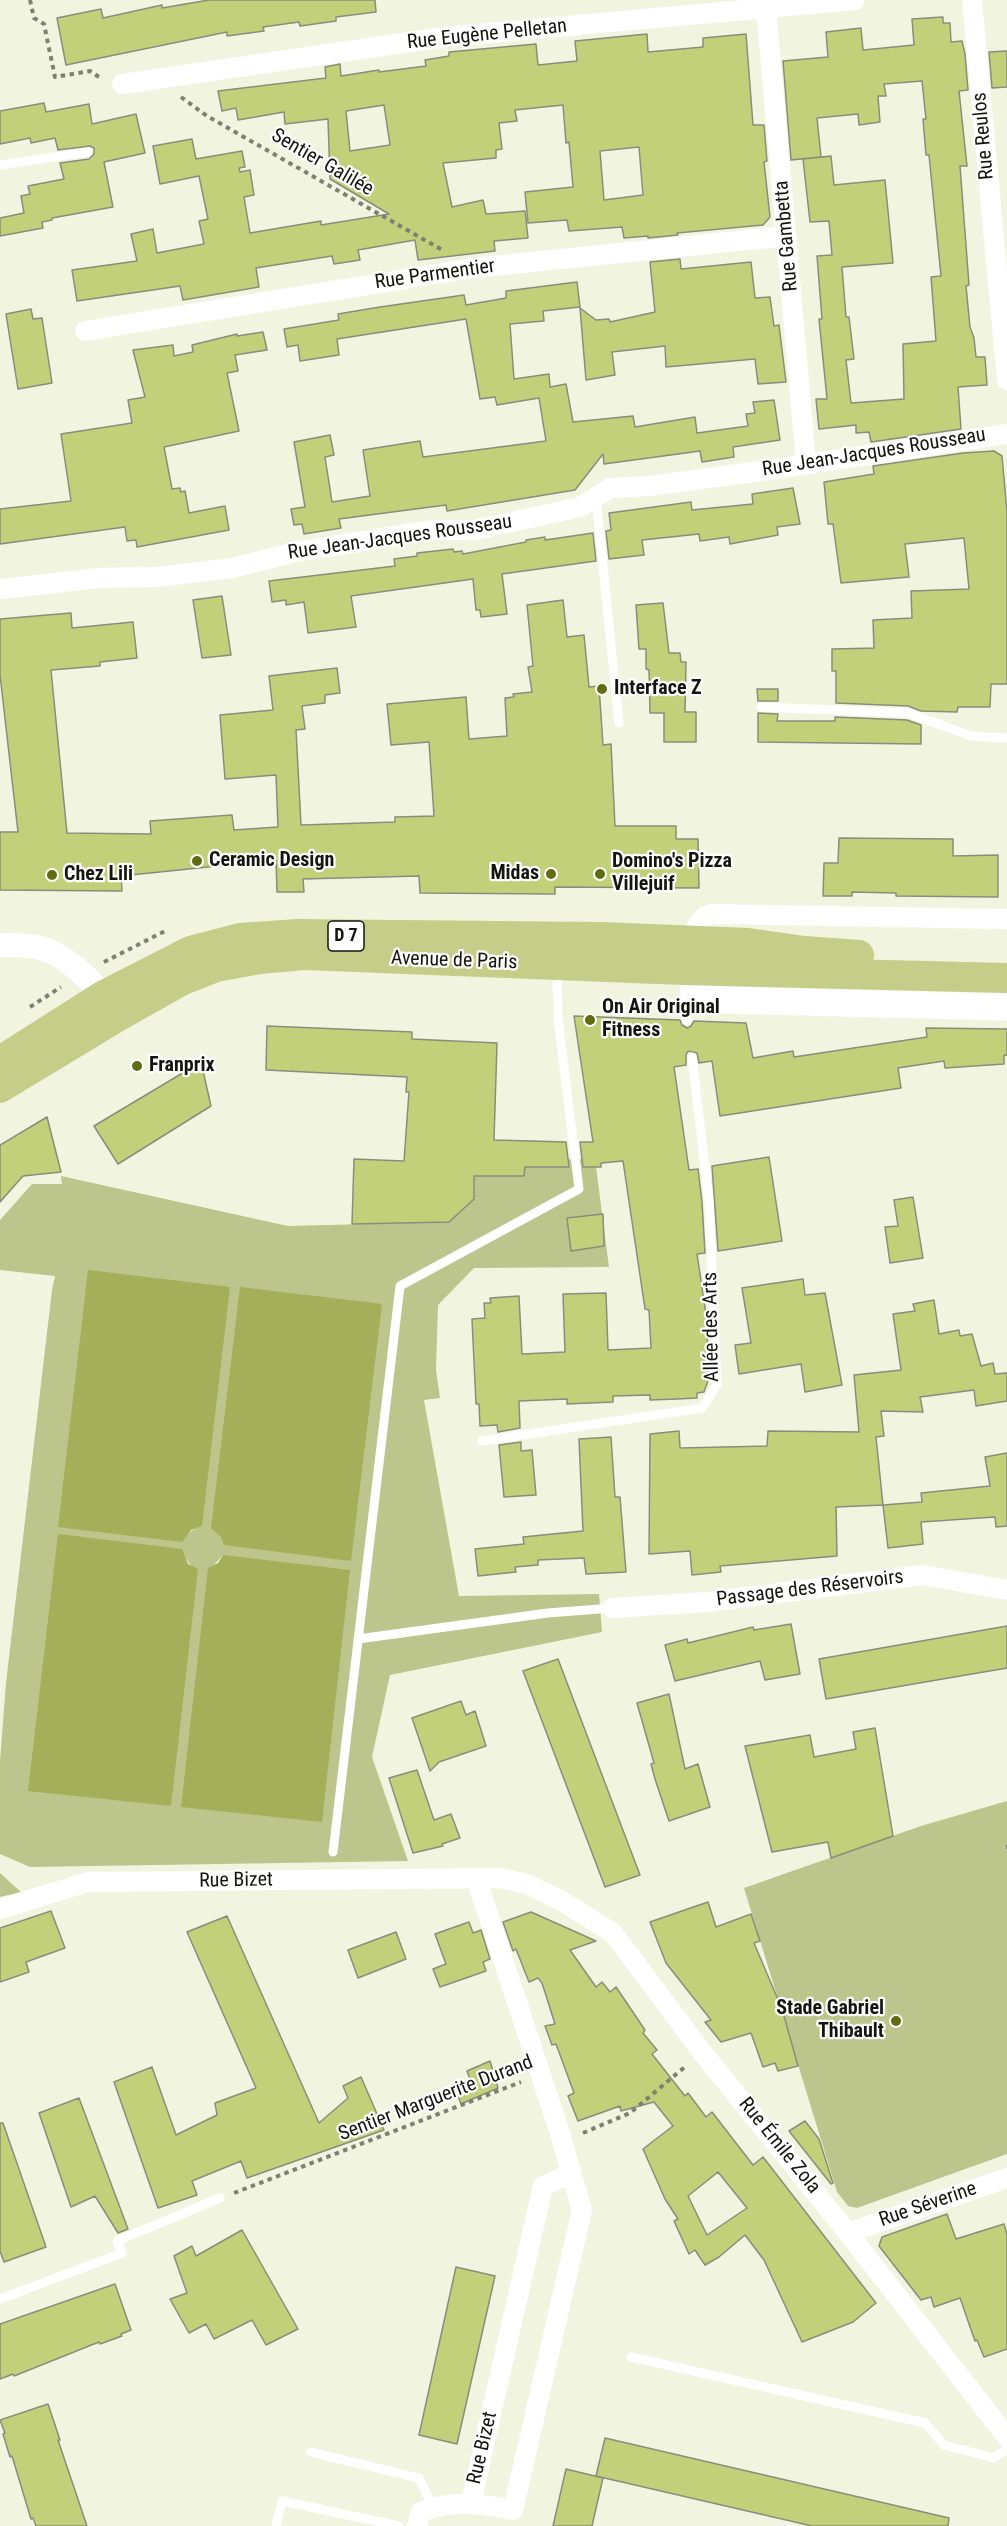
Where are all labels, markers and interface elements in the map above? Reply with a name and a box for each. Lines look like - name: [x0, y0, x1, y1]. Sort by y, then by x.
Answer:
- street label: Rue Eugène Pelletan: [406, 15, 568, 55]
- street label: Rue Reulos: [968, 91, 1000, 181]
- street label: Sentier Galilée: [267, 124, 377, 202]
- street label: Rue Gambetta: [770, 179, 804, 293]
- street label: Rue Parmentier: [373, 255, 497, 295]
- street label: Rue Jean-Jacques Rousseau: [761, 423, 987, 483]
- street label: Rue Jean-Jacques Rousseau: [286, 510, 514, 566]
- place label: Interface Z: [614, 677, 702, 701]
- marker: Interface Z: [595, 682, 609, 696]
- place label: Ceramic Design: [209, 849, 334, 873]
- place label: Domino's Pizza Villejuif: [612, 850, 732, 897]
- marker: Ceramic Design: [190, 854, 204, 868]
- place label: Midas: [490, 862, 539, 886]
- place label: Chez Lili: [64, 863, 133, 887]
- marker: Midas: [544, 867, 558, 881]
- marker: Domino's Pizza Villejuif: [593, 867, 607, 881]
- marker: Chez Lili: [45, 868, 59, 882]
- road number: D 7: [328, 921, 364, 951]
- street label: Avenue de Paris: [390, 947, 518, 975]
- place label: On Air Original Fitness: [602, 996, 720, 1043]
- marker: On Air Original Fitness: [583, 1013, 597, 1027]
- place label: Franprix: [149, 1054, 214, 1078]
- marker: Franprix: [130, 1059, 144, 1073]
- street label: Allée des Arts: [699, 1272, 725, 1382]
- street label: Passage des Réservoirs: [715, 1566, 905, 1612]
- street label: Rue Bizet: [199, 1868, 273, 1894]
- place label: Stade Gabriel Thibault: [776, 1997, 884, 2044]
- marker: Stade Gabriel Thibault: [889, 2014, 903, 2028]
- street label: Sentier Marguerite Durand: [336, 2051, 536, 2147]
- street label: Rue Émile Zola: [733, 2093, 825, 2199]
- street label: Rue Séverine: [876, 2177, 980, 2233]
- street label: Rue Bizet: [463, 2409, 503, 2487]

